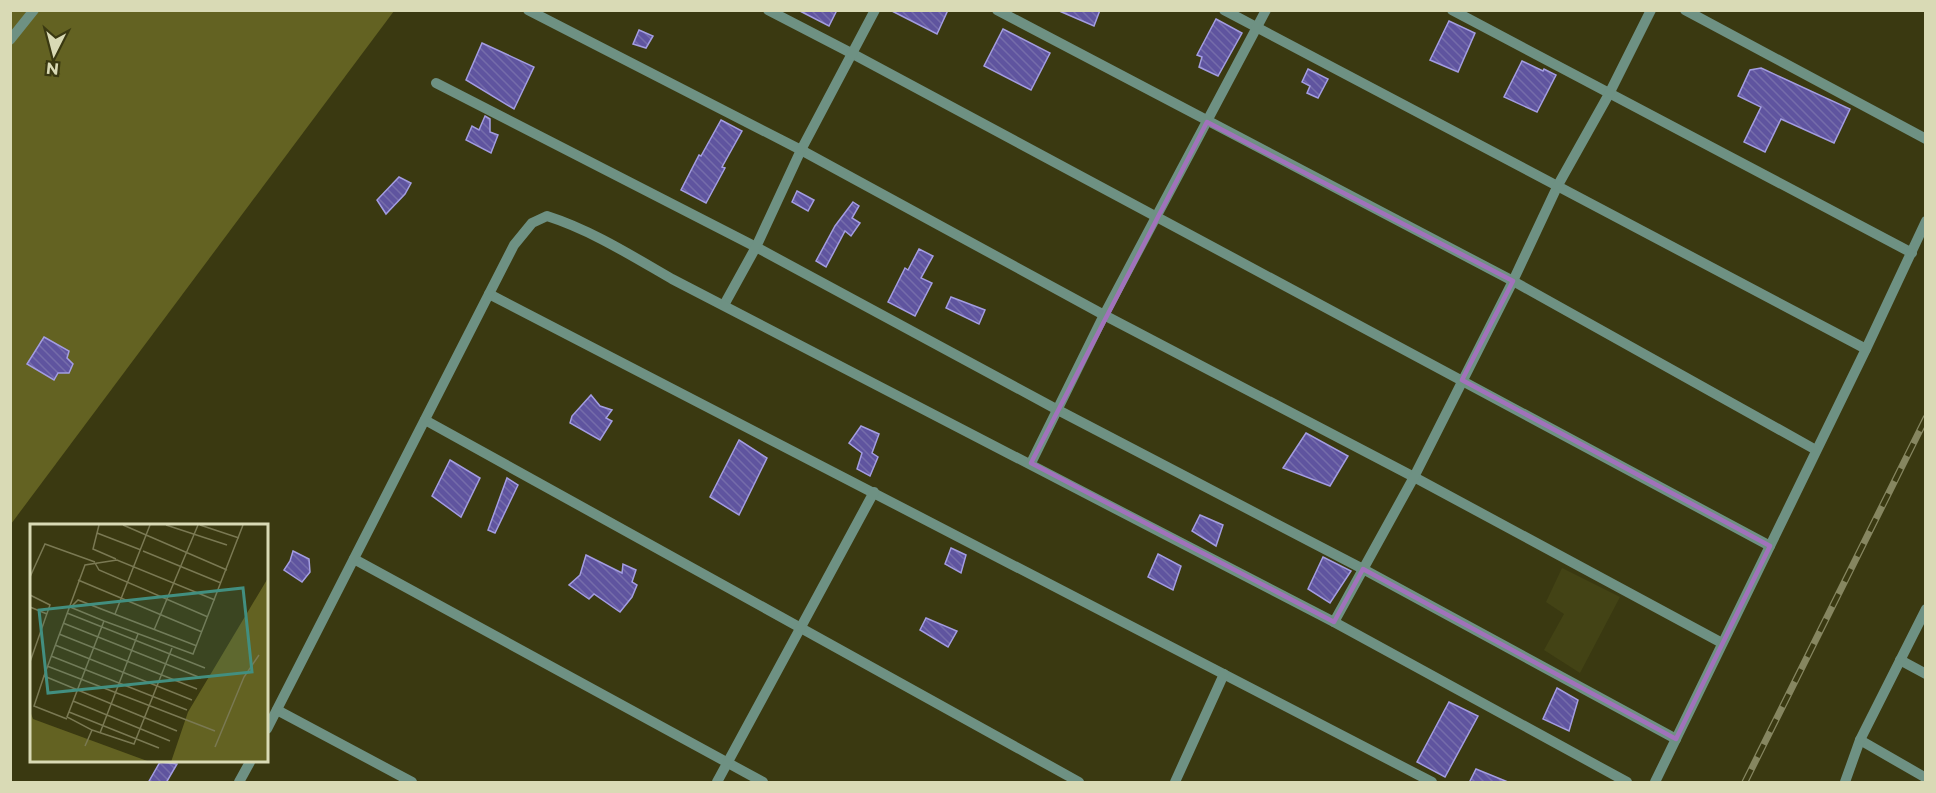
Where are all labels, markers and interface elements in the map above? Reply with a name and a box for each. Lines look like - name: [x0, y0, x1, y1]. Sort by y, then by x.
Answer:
- north arrow: [24, 24, 84, 84]
- text: N: [45, 58, 60, 79]
- inset map: [30, 524, 268, 763]

